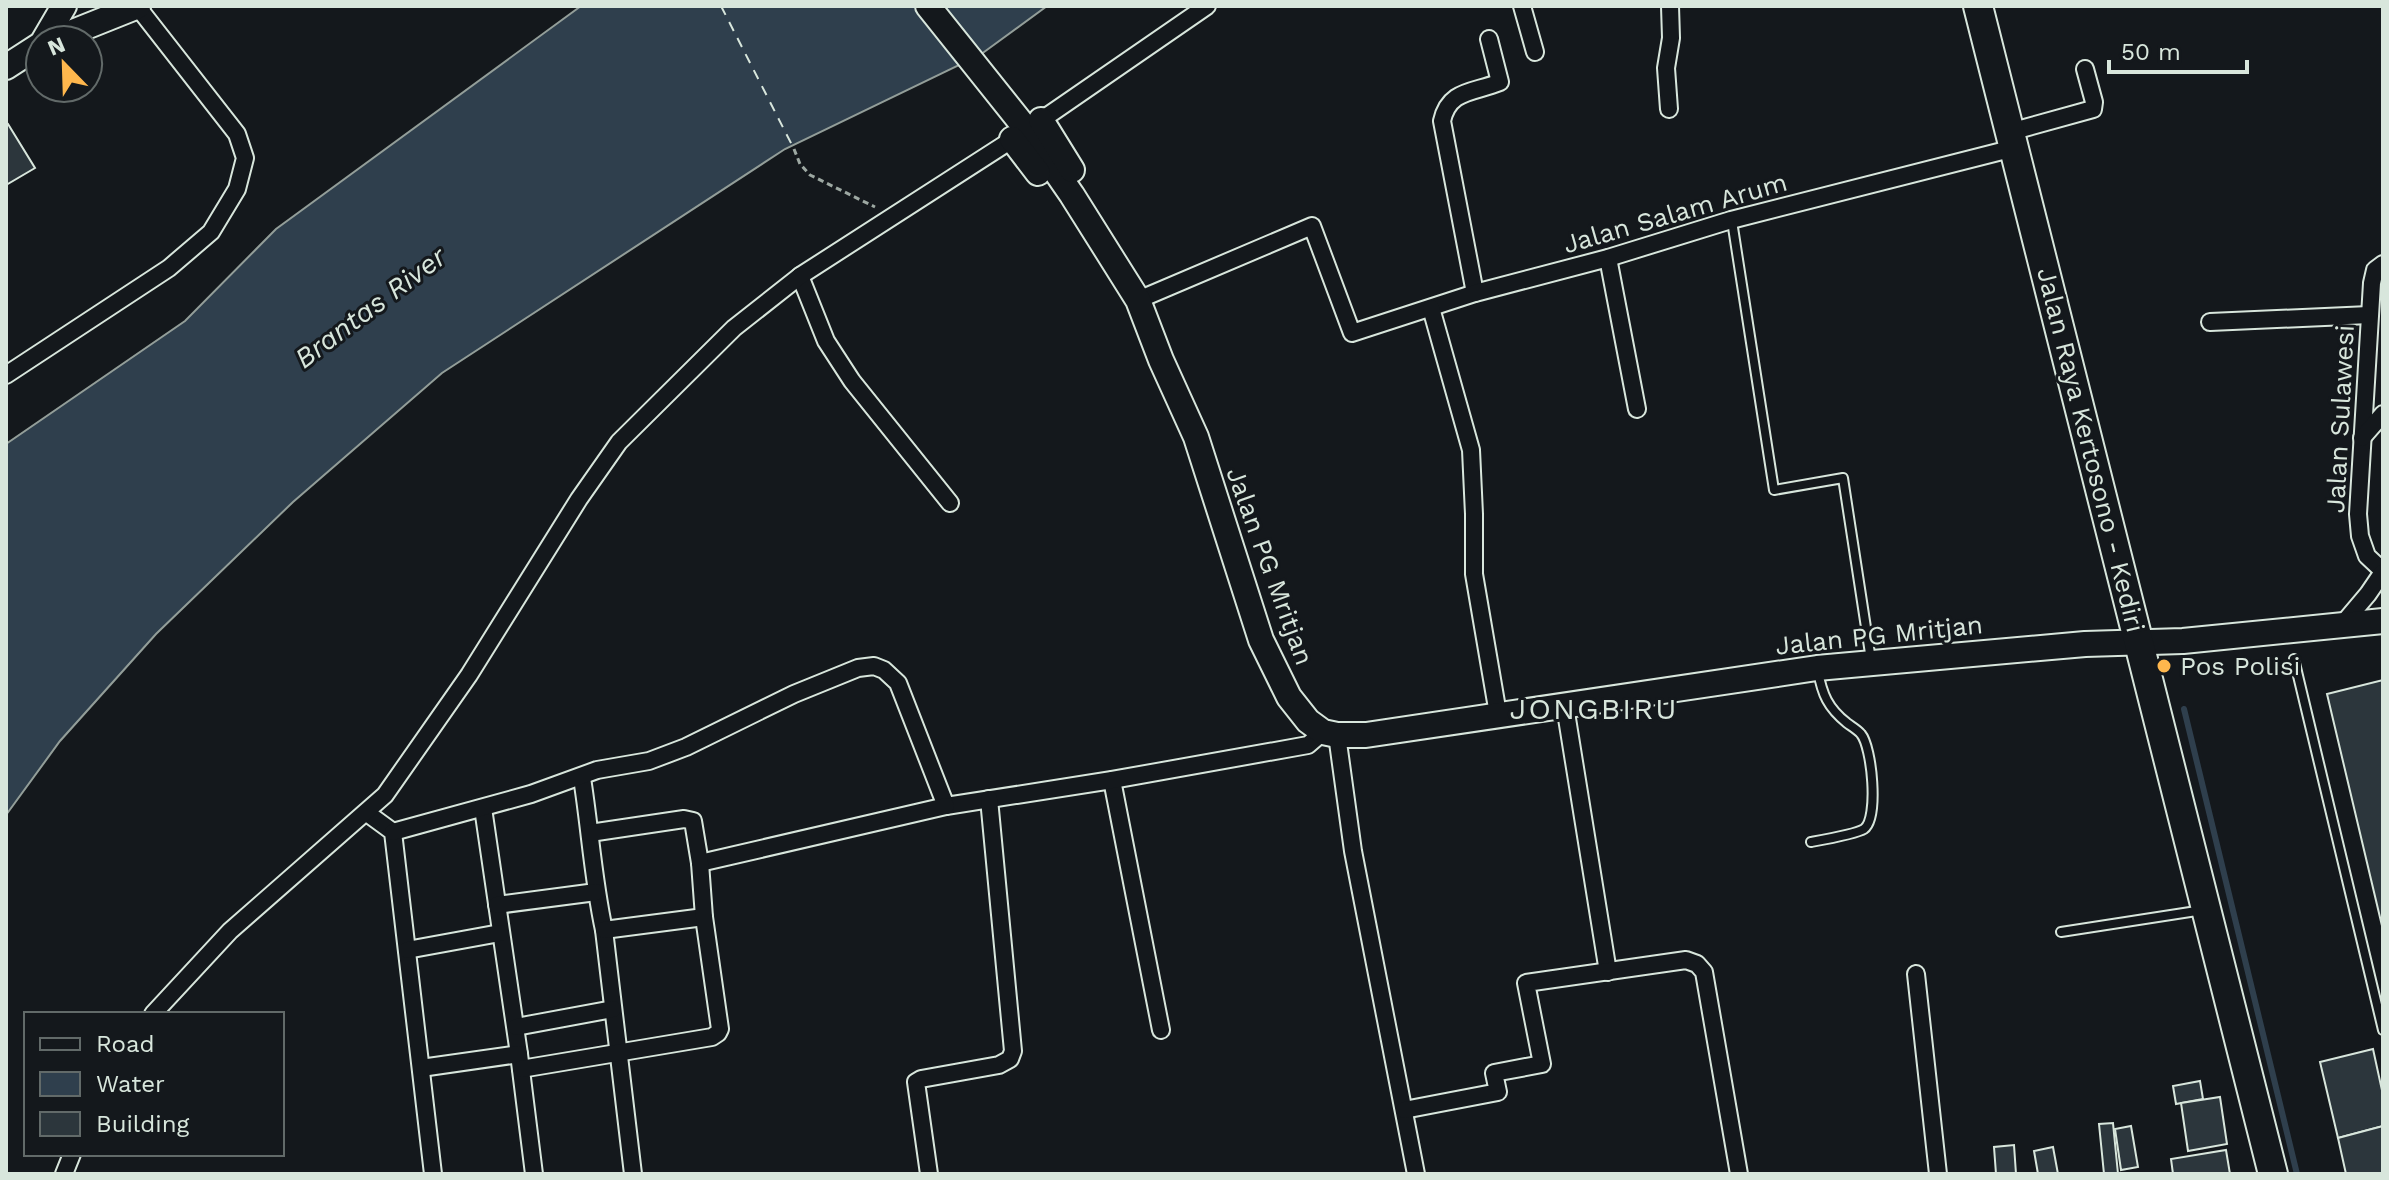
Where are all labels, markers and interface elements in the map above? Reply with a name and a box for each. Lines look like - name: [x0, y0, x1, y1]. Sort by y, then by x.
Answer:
- north arrow: [24, 24, 104, 104]
- scale bar: [2109, 24, 2247, 74]
- text: N: [44, 31, 69, 61]
- text: 50 m: [2121, 38, 2181, 66]
- street label: Jalan Salam Arum: [1560, 167, 1790, 259]
- water label: Brantas River: [288, 239, 453, 375]
- street label: Jalan Raya Kertosono - Kediri: [2031, 264, 2151, 636]
- street label: Jalan Sulawesi: [2320, 324, 2360, 514]
- street label: Jalan PG Mritjan: [1220, 463, 1320, 669]
- street label: Jalan PG Mritjan: [1774, 609, 1984, 661]
- place label: Pos Polisi: [2180, 651, 2301, 681]
- marker: Pos Polisi: [2155, 657, 2173, 675]
- district label: JONGBIRU: [1510, 691, 1678, 726]
- legend: [24, 1012, 284, 1156]
- text: Road: [96, 1030, 155, 1058]
- text: Water: [96, 1070, 165, 1098]
- text: Building: [96, 1110, 189, 1138]

